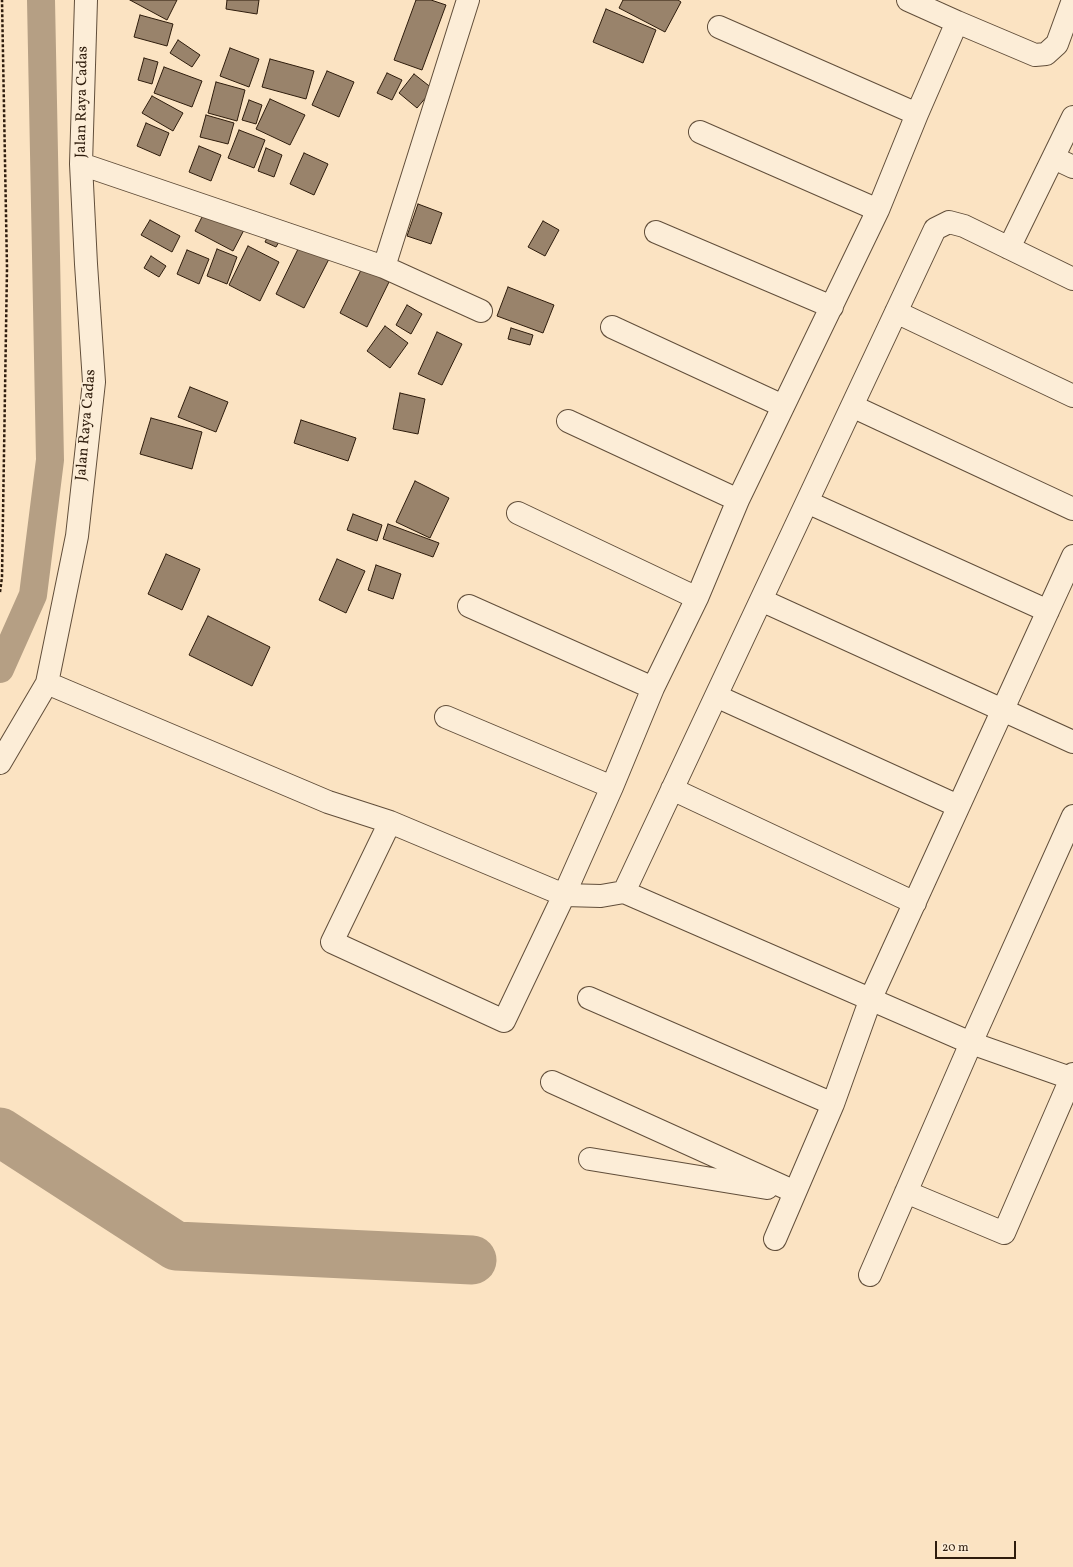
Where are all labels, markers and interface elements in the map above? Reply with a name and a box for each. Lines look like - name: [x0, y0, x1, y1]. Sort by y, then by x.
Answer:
- street label: Jalan Raya Cadas: [73, 46, 93, 158]
- street label: Jalan Raya Cadas: [73, 369, 101, 481]
- scale bar: [937, 1533, 1018, 1559]
- text: 20 m: [942, 1540, 969, 1556]

